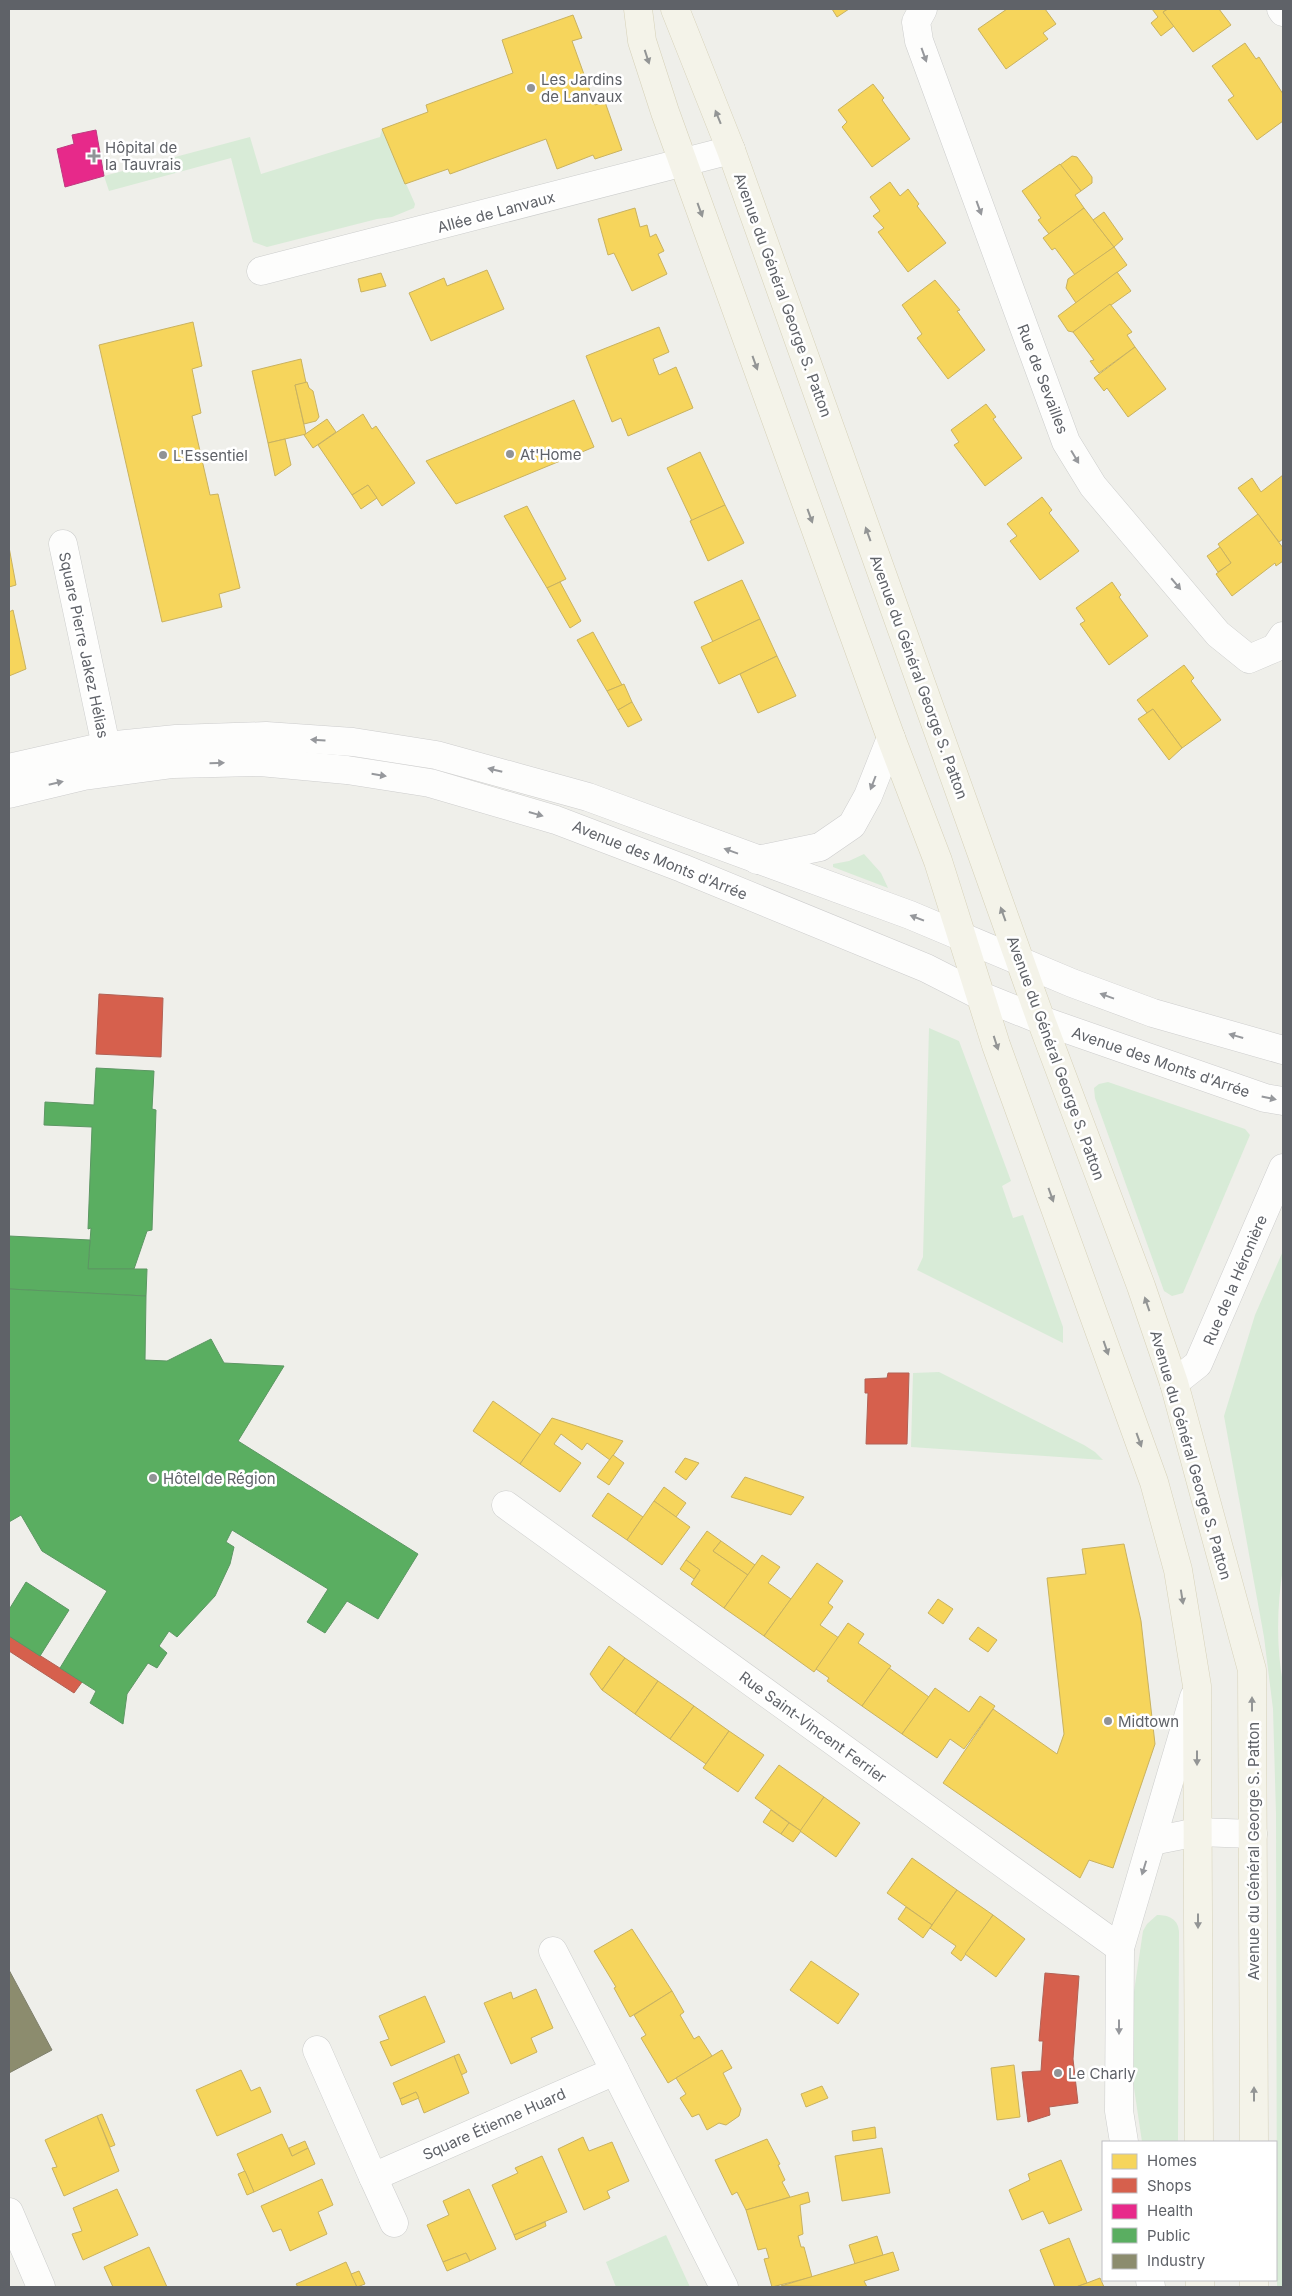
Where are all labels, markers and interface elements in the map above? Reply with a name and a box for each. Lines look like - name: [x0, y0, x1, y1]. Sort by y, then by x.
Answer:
- one-way arrow: [920, 48, 928, 63]
- one-way arrow: [643, 49, 651, 64]
- place label: Les Jardins de Lanvaux: [541, 70, 623, 106]
- marker: Les Jardins de Lanvaux: [525, 82, 537, 94]
- one-way arrow: [714, 109, 722, 124]
- place label: Hôpital de la Tauvrais: [105, 138, 181, 174]
- marker: Hôpital de la Tauvrais: [87, 149, 101, 163]
- street label: Avenue du Général George S. Patton: [730, 170, 836, 420]
- street label: Allée de Lanvaux: [435, 187, 557, 237]
- one-way arrow: [975, 201, 983, 216]
- one-way arrow: [696, 203, 704, 218]
- street label: Rue de Sevailles: [1013, 321, 1073, 437]
- one-way arrow: [751, 356, 759, 371]
- place label: At'Home: [520, 445, 582, 464]
- place label: L'Essentiel: [173, 446, 248, 465]
- marker: At'Home: [504, 448, 516, 460]
- marker: L'Essentiel: [157, 449, 169, 461]
- one-way arrow: [1071, 451, 1080, 464]
- one-way arrow: [807, 508, 814, 523]
- one-way arrow: [864, 526, 871, 541]
- street label: Square Pierre Jakez Hélias: [55, 550, 113, 740]
- street label: Avenue du Général George S. Patton: [866, 552, 972, 802]
- one-way arrow: [1170, 578, 1182, 590]
- one-way arrow: [310, 735, 326, 743]
- one-way arrow: [209, 759, 225, 767]
- one-way arrow: [487, 766, 503, 774]
- one-way arrow: [371, 771, 387, 779]
- one-way arrow: [869, 776, 877, 791]
- one-way arrow: [49, 779, 64, 787]
- one-way arrow: [529, 810, 544, 818]
- street label: Avenue des Monts d'Arrée: [570, 816, 750, 904]
- one-way arrow: [724, 846, 739, 854]
- one-way arrow: [999, 906, 1007, 921]
- one-way arrow: [909, 914, 924, 922]
- street label: Avenue du Général George S. Patton: [1003, 933, 1109, 1183]
- one-way arrow: [1099, 992, 1114, 1000]
- street label: Avenue des Monts d'Arrée: [1070, 1023, 1252, 1101]
- one-way arrow: [1229, 1032, 1244, 1040]
- one-way arrow: [992, 1035, 1000, 1050]
- one-way arrow: [1262, 1094, 1277, 1102]
- one-way arrow: [1048, 1188, 1055, 1203]
- street label: Rue de la Héronière: [1199, 1212, 1271, 1348]
- one-way arrow: [1143, 1296, 1150, 1311]
- street label: Avenue du Général George S. Patton: [1146, 1328, 1236, 1582]
- one-way arrow: [1103, 1341, 1110, 1356]
- one-way arrow: [1136, 1433, 1143, 1448]
- place label: Hôtel de Région: [163, 1469, 276, 1488]
- marker: Hôtel de Région: [147, 1472, 159, 1484]
- one-way arrow: [1179, 1589, 1187, 1605]
- street label: Rue Saint-Vincent Ferrier: [736, 1667, 891, 1787]
- one-way arrow: [1248, 1695, 1256, 1711]
- place label: Midtown: [1118, 1712, 1179, 1731]
- marker: Midtown: [1102, 1715, 1114, 1727]
- street label: Avenue du Général George S. Patton: [1244, 1722, 1263, 1980]
- one-way arrow: [1193, 1750, 1201, 1766]
- one-way arrow: [1139, 1860, 1147, 1875]
- one-way arrow: [1194, 1913, 1202, 1929]
- one-way arrow: [1115, 2019, 1123, 2035]
- place label: Le Charly: [1068, 2064, 1136, 2083]
- marker: Le Charly: [1052, 2067, 1064, 2079]
- street label: Square Étienne Huard: [420, 2084, 568, 2164]
- one-way arrow: [1250, 2085, 1258, 2101]
- legend: [1102, 2141, 1277, 2281]
- text: Homes: [1147, 2151, 1197, 2170]
- text: Shops: [1147, 2176, 1192, 2195]
- text: Health: [1147, 2201, 1193, 2220]
- text: Public: [1147, 2226, 1190, 2245]
- text: Industry: [1147, 2251, 1206, 2270]

